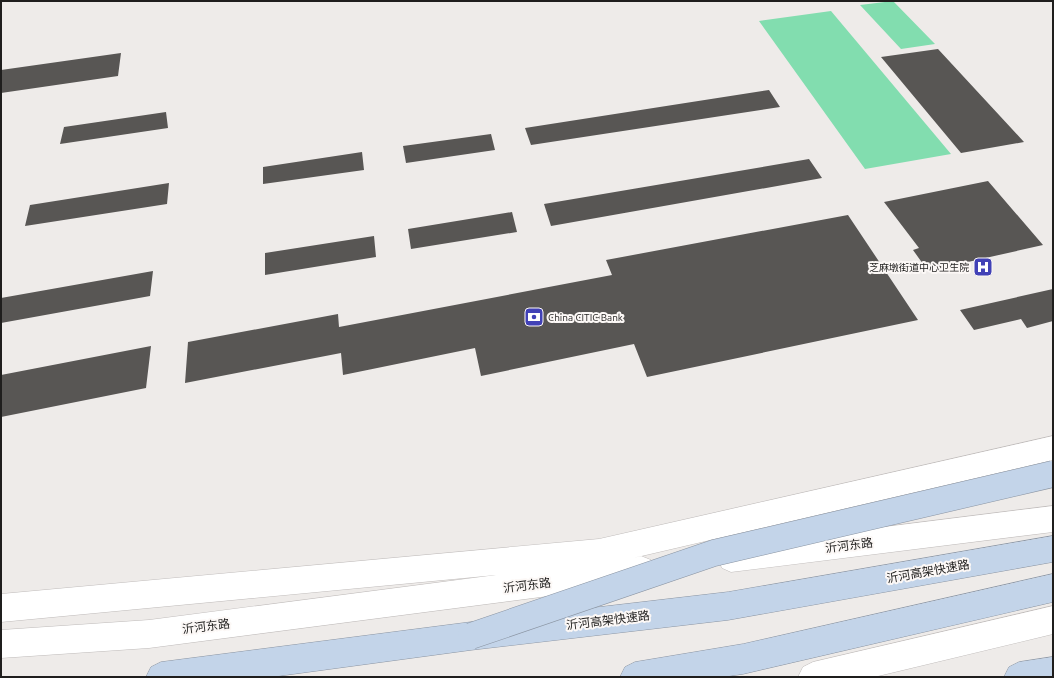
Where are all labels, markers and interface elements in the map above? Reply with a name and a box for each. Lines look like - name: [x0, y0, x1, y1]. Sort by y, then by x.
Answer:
- hospital icon: 芝麻墩街道中心卫生院: [972, 256, 994, 278]
- place label: 芝麻墩街道中心卫生院: [869, 262, 969, 273]
- bank icon: China CITIC Bank: [523, 306, 545, 328]
- place label: China CITIC Bank: [548, 312, 623, 323]
- street label: 沂河东路: [824, 536, 874, 554]
- street label: 沂河高架快速路: [886, 557, 970, 585]
- street label: 沂河东路: [502, 576, 552, 594]
- street label: 沂河高架快速路: [566, 608, 650, 632]
- street label: 沂河东路: [181, 617, 231, 635]

